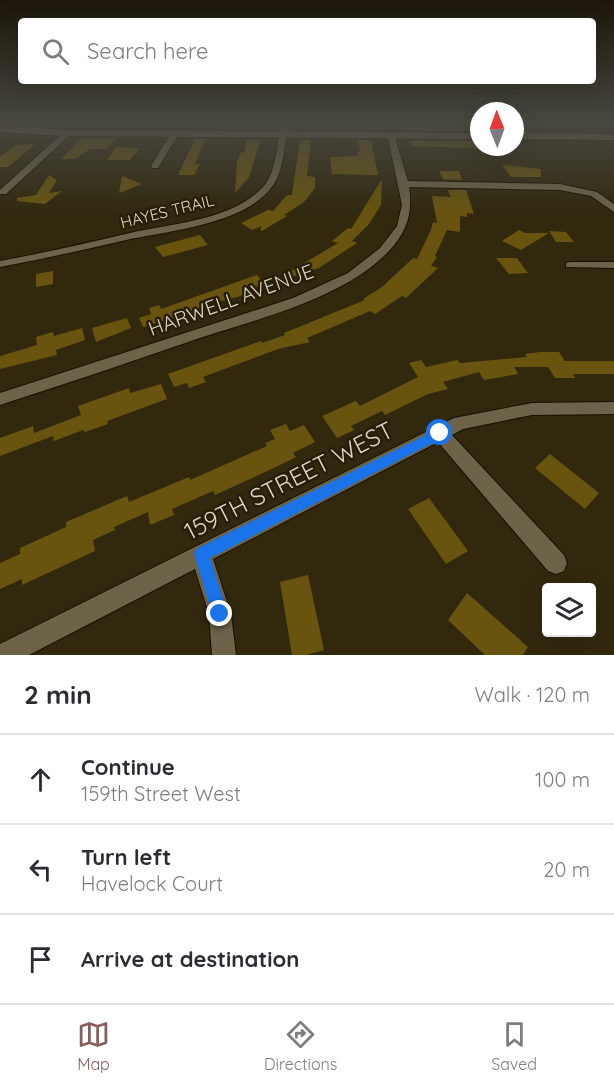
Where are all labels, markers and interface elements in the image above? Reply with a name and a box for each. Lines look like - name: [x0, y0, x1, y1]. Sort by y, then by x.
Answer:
- search box: [18, 18, 596, 84]
- icon: search: [39, 35, 72, 68]
- text: Search here: [87, 37, 208, 65]
- north arrow: [470, 102, 524, 156]
- street label: HAYES TRAIL: [118, 190, 216, 232]
- street label: HARWELL AVENUE: [145, 258, 317, 341]
- street label: 159TH STREET WEST: [179, 414, 398, 546]
- route start: [426, 419, 452, 445]
- map controls: [542, 583, 596, 637]
- button: layers: [542, 583, 596, 637]
- route end: [206, 600, 232, 626]
- text: 2 min: [24, 678, 92, 711]
- text: Walk · 120 m: [475, 682, 590, 707]
- text: Continue: [81, 753, 175, 781]
- icon: ahead: [24, 763, 57, 796]
- text: 100 m: [535, 767, 590, 792]
- text: 159th Street West: [81, 781, 241, 806]
- text: Turn left: [81, 843, 171, 871]
- icon: left: [24, 853, 57, 886]
- text: 20 m: [543, 857, 590, 882]
- text: Havelock Court: [81, 871, 223, 896]
- icon: arrive: [24, 943, 57, 976]
- text: Arrive at destination: [81, 945, 299, 973]
- tab: Map: [77, 1018, 110, 1074]
- tab: Directions: [264, 1018, 337, 1074]
- tab: Saved: [491, 1018, 537, 1074]

